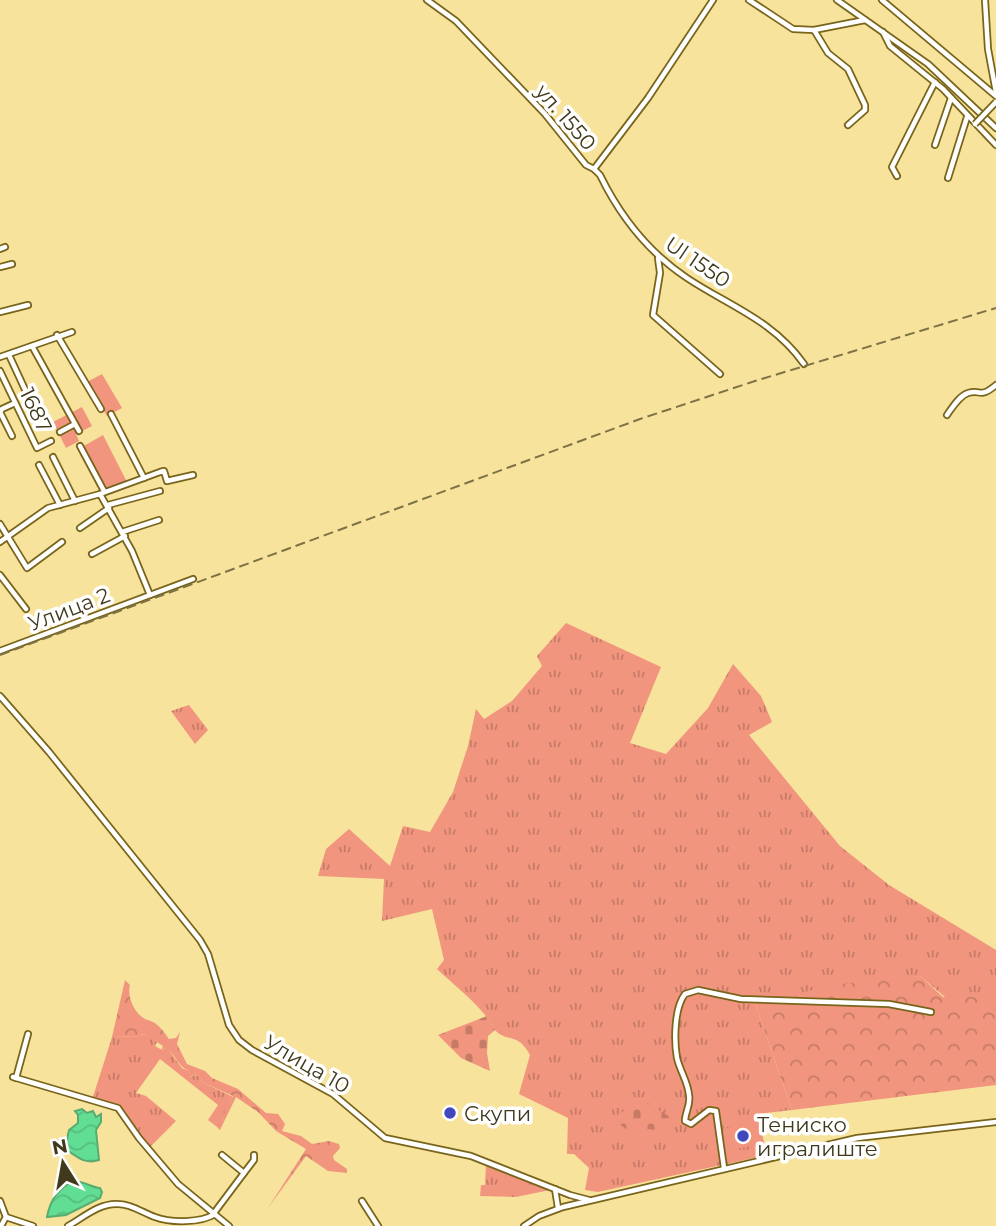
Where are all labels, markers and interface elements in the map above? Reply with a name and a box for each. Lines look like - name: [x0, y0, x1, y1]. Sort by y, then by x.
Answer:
- street label: ул. 1550: [530, 78, 602, 155]
- street label: Ul 1550: [661, 231, 735, 293]
- street label: 1687: [15, 384, 57, 436]
- street label: Улица 2: [25, 582, 113, 636]
- street label: Улица 10: [260, 1029, 354, 1099]
- place label: Скупи: [464, 1101, 531, 1126]
- marker: Скупи: [442, 1105, 458, 1121]
- place label: Тениско игралиште: [757, 1112, 878, 1161]
- north arrow: [28, 1128, 98, 1198]
- marker: Тениско игралиште: [735, 1128, 751, 1144]
- text: N: [50, 1134, 70, 1160]

